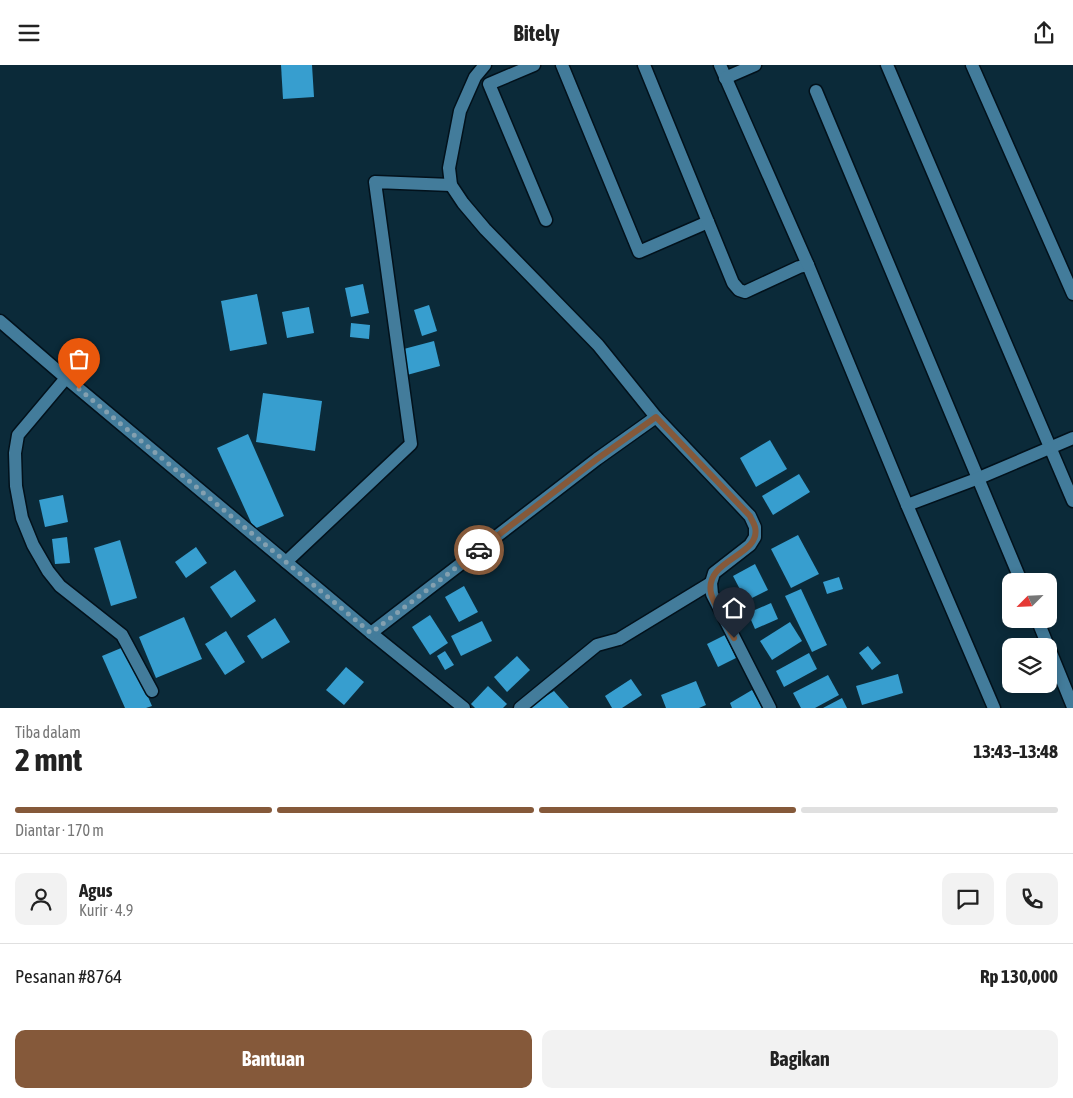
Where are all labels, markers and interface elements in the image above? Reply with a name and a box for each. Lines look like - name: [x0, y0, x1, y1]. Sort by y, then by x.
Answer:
- icon: menu: [15, 19, 43, 47]
- icon: share: [1030, 19, 1058, 47]
- text: Bitely: [513, 20, 560, 46]
- pin: [58, 338, 100, 389]
- icon: bag: [65, 345, 93, 373]
- courier: [454, 525, 504, 575]
- icon: car: [465, 536, 493, 564]
- north arrow: [1002, 573, 1058, 627]
- map controls: [1002, 573, 1057, 693]
- pin: [713, 587, 755, 638]
- icon: home: [720, 594, 748, 622]
- button: layers: [1002, 638, 1057, 693]
- text: Tiba dalam: [15, 723, 81, 741]
- text: 13:43–13:48: [973, 740, 1058, 762]
- text: 2 mnt: [15, 741, 82, 778]
- text: Diantar · 170 m: [15, 821, 104, 839]
- button: person: [15, 873, 67, 925]
- button: chat: [942, 873, 994, 925]
- button: phone: [1006, 873, 1058, 925]
- text: Agus: [79, 879, 112, 901]
- text: Kurir · 4.9: [79, 901, 133, 919]
- text: Pesanan #8764: [15, 965, 122, 987]
- text: Rp 130,000: [980, 965, 1058, 987]
- button: Bantuan: [15, 1030, 532, 1088]
- button: Bagikan: [542, 1030, 1058, 1088]

